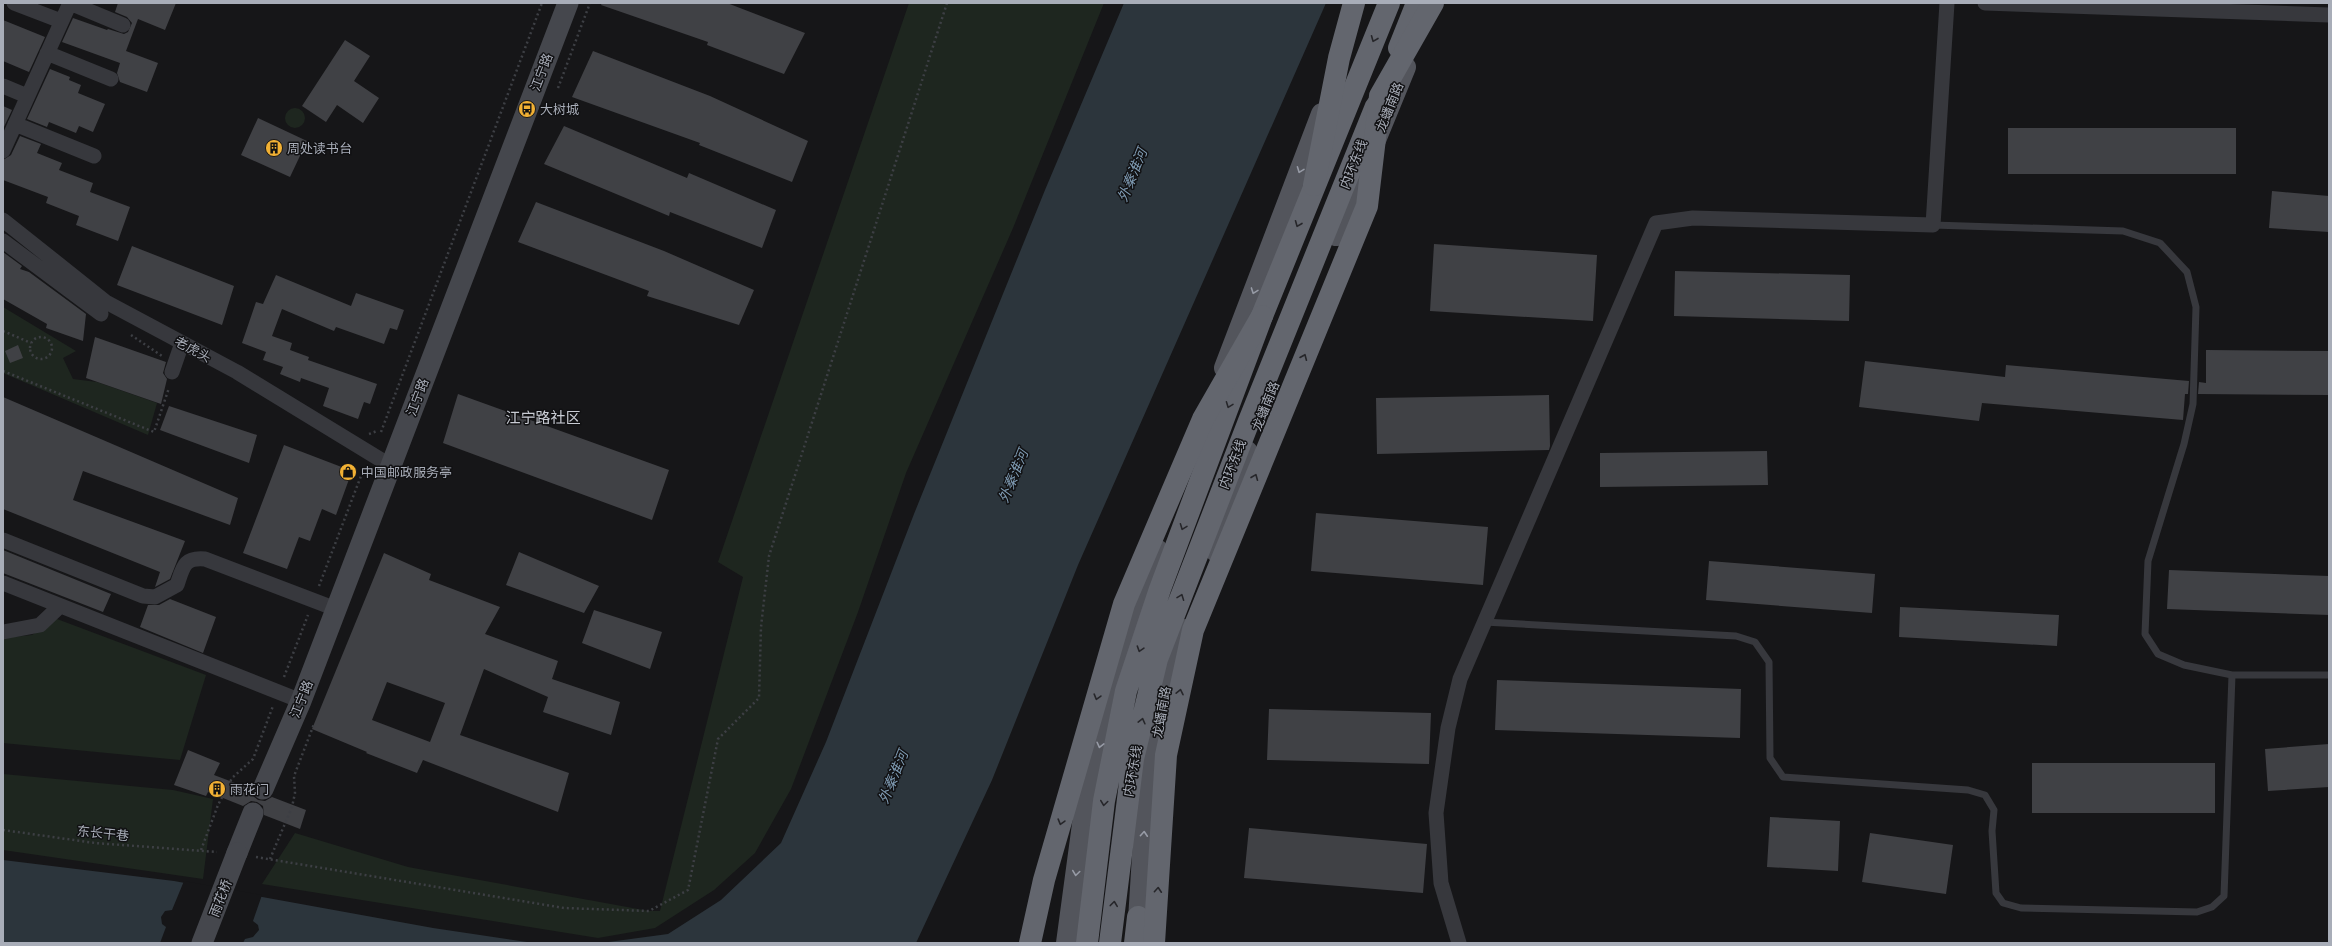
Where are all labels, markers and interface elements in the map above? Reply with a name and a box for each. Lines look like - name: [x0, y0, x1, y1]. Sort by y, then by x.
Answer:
- one-way arrow: [1371, 35, 1379, 43]
- street label: 江宁路: [527, 51, 555, 93]
- street label: 龙蟠南路: [1373, 80, 1406, 134]
- bus stop icon: 大树城: [517, 99, 537, 119]
- place label: 大树城: [540, 102, 579, 117]
- street label: 内环东线: [1337, 137, 1370, 191]
- building icon: 周处读书台: [264, 138, 284, 158]
- place label: 周处读书台: [287, 141, 352, 156]
- water label: 外秦淮河: [1114, 143, 1151, 204]
- one-way arrow: [1297, 166, 1305, 173]
- one-way arrow: [1295, 221, 1303, 228]
- one-way arrow: [1250, 287, 1258, 294]
- street label: 老虎头: [172, 334, 214, 365]
- one-way arrow: [1299, 353, 1307, 361]
- street label: 江宁路: [403, 376, 431, 418]
- street label: 龙蟠南路: [1249, 379, 1282, 433]
- one-way arrow: [1225, 401, 1234, 408]
- district label: 江宁路社区: [505, 409, 581, 426]
- street label: 内环东线: [1216, 437, 1249, 491]
- water label: 外秦淮河: [995, 444, 1032, 505]
- shop icon: 中国邮政服务亭: [338, 462, 358, 482]
- place label: 中国邮政服务亭: [361, 465, 452, 480]
- one-way arrow: [1250, 474, 1258, 482]
- one-way arrow: [1180, 523, 1188, 530]
- one-way arrow: [1177, 593, 1185, 600]
- one-way arrow: [1136, 646, 1145, 653]
- street label: 江宁路: [287, 678, 316, 720]
- street label: 龙蟠南路: [1150, 685, 1173, 739]
- one-way arrow: [1175, 689, 1183, 695]
- one-way arrow: [1093, 693, 1102, 700]
- one-way arrow: [1138, 717, 1146, 724]
- one-way arrow: [1096, 741, 1105, 748]
- street label: 内环东线: [1121, 744, 1144, 798]
- water label: 外秦淮河: [875, 745, 912, 806]
- building icon: 雨花门: [207, 779, 227, 799]
- place label: 雨花门: [230, 782, 269, 797]
- one-way arrow: [1100, 800, 1109, 806]
- one-way arrow: [1057, 819, 1065, 825]
- street label: 东长干巷: [76, 823, 130, 844]
- one-way arrow: [1140, 831, 1149, 837]
- one-way arrow: [1072, 870, 1081, 876]
- street label: 雨花桥: [206, 877, 234, 919]
- one-way arrow: [1154, 887, 1162, 893]
- one-way arrow: [1109, 901, 1118, 907]

